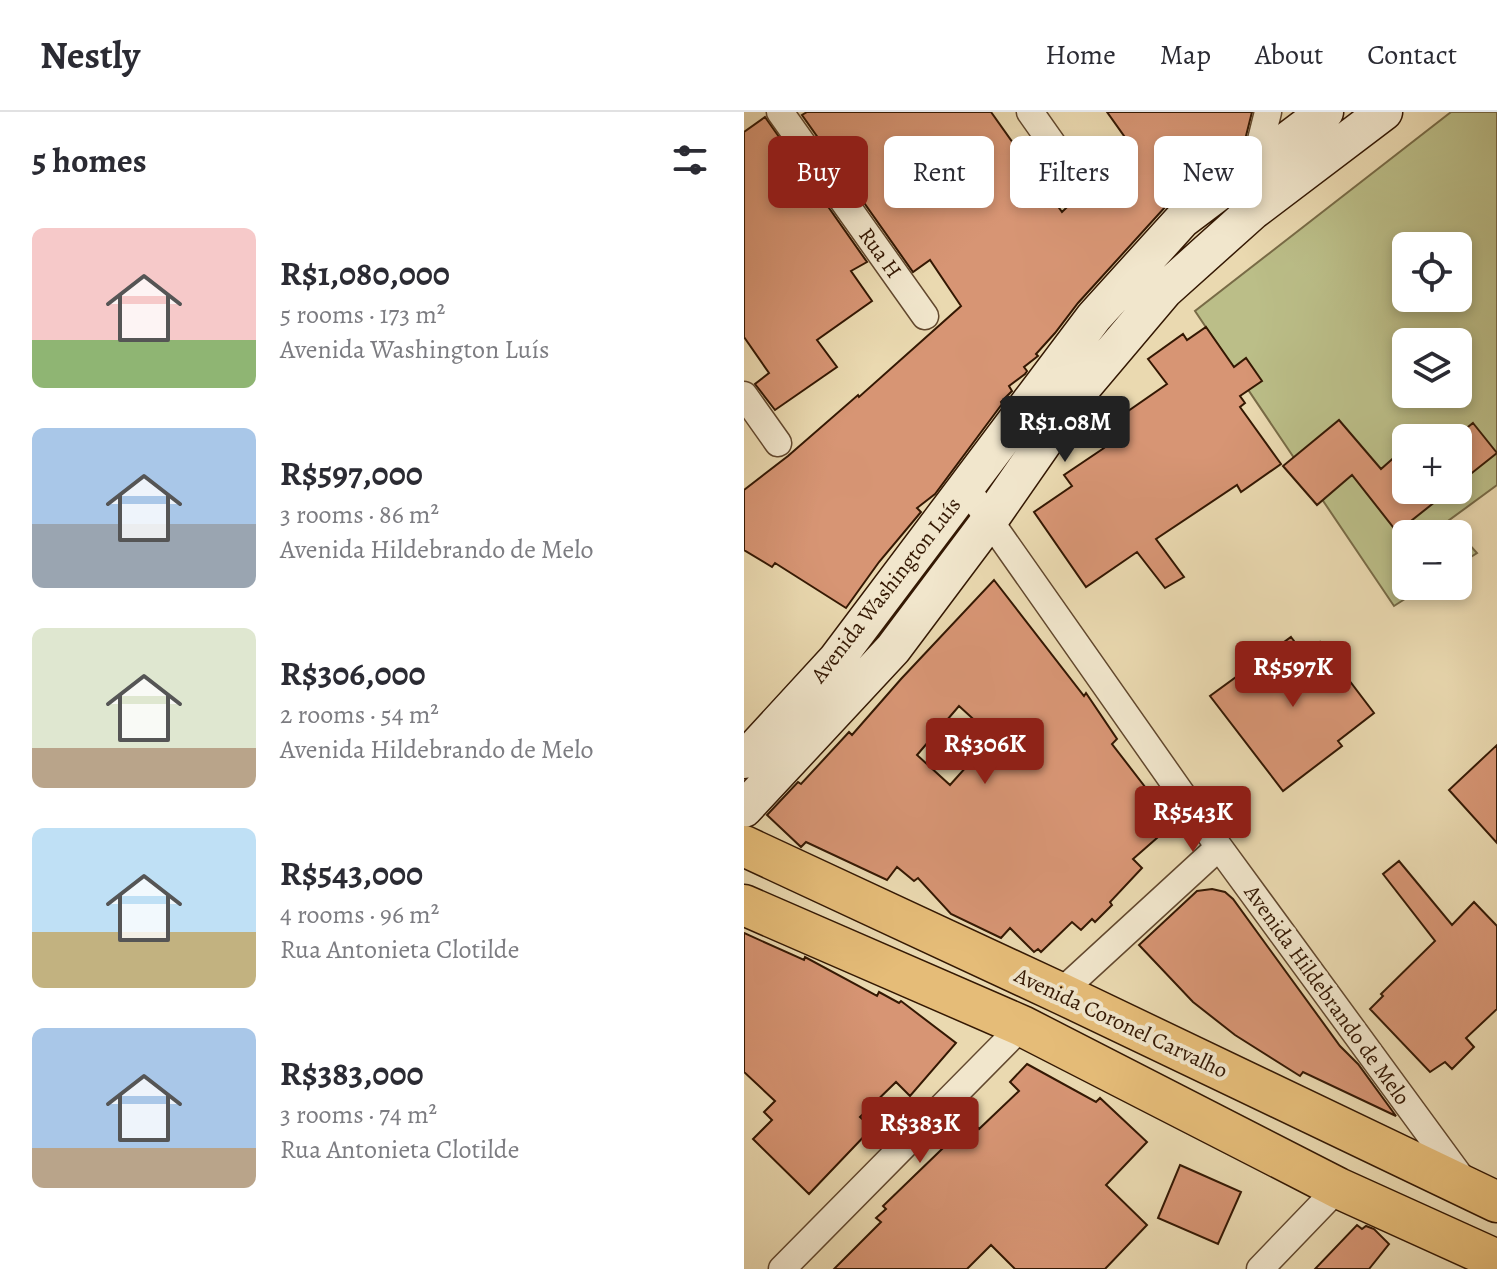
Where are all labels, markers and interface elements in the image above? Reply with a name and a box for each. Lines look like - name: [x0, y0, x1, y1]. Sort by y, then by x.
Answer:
- text: Nestly: [40, 29, 140, 81]
- text: Home: [1045, 36, 1116, 74]
- text: Map: [1160, 36, 1211, 74]
- text: About: [1255, 36, 1323, 74]
- text: Contact: [1367, 36, 1457, 74]
- chip: Buy: [768, 136, 868, 208]
- chip: Rent: [884, 136, 994, 208]
- chip: Filters: [1010, 136, 1138, 208]
- chip: New: [1154, 136, 1262, 208]
- text: 5 homes: [32, 137, 147, 184]
- icon: filters: [668, 138, 712, 182]
- street label: Rua H: [851, 222, 909, 284]
- map controls: [1392, 232, 1472, 600]
- button: locate: [1392, 232, 1472, 312]
- text: R$1,080,000: [280, 250, 450, 297]
- icon: home: [96, 260, 192, 356]
- text: 5 rooms · 173 m²: [280, 297, 445, 332]
- button: layers: [1392, 328, 1472, 408]
- text: Avenida Washington Luís: [280, 332, 549, 367]
- pin: R$1.08M: [991, 396, 1139, 464]
- text: R$1.08M: [1019, 404, 1111, 439]
- button: +: [1392, 424, 1472, 504]
- text: R$597,000: [280, 450, 423, 497]
- icon: home: [96, 460, 192, 556]
- street label: Avenida Washington Luís: [803, 491, 968, 690]
- text: 3 rooms · 86 m²: [280, 497, 439, 532]
- button: −: [1392, 520, 1472, 600]
- text: Avenida Hildebrando de Melo: [280, 532, 593, 567]
- pin: R$597K: [1228, 641, 1358, 709]
- text: R$597K: [1253, 649, 1333, 684]
- text: R$306,000: [280, 650, 426, 697]
- icon: home: [96, 660, 192, 756]
- text: 2 rooms · 54 m²: [280, 697, 439, 732]
- pin: R$306K: [920, 718, 1050, 786]
- text: R$306K: [944, 726, 1026, 761]
- text: Avenida Hildebrando de Melo: [280, 732, 593, 767]
- pin: R$543K: [1128, 786, 1258, 854]
- text: R$543K: [1153, 794, 1233, 829]
- text: R$543,000: [280, 850, 423, 897]
- icon: home: [96, 860, 192, 956]
- street label: Avenida Hildebrando de Melo: [1236, 878, 1417, 1111]
- text: 4 rooms · 96 m²: [280, 897, 439, 932]
- text: Rua Antonieta Clotilde: [280, 932, 519, 967]
- street label: Avenida Coronel Carvalho: [1009, 960, 1233, 1086]
- text: R$383,000: [280, 1050, 424, 1097]
- icon: home: [96, 1060, 192, 1156]
- text: 3 rooms · 74 m²: [280, 1097, 437, 1132]
- pin: R$383K: [855, 1097, 985, 1165]
- text: R$383K: [880, 1105, 960, 1140]
- text: Rua Antonieta Clotilde: [280, 1132, 519, 1167]

